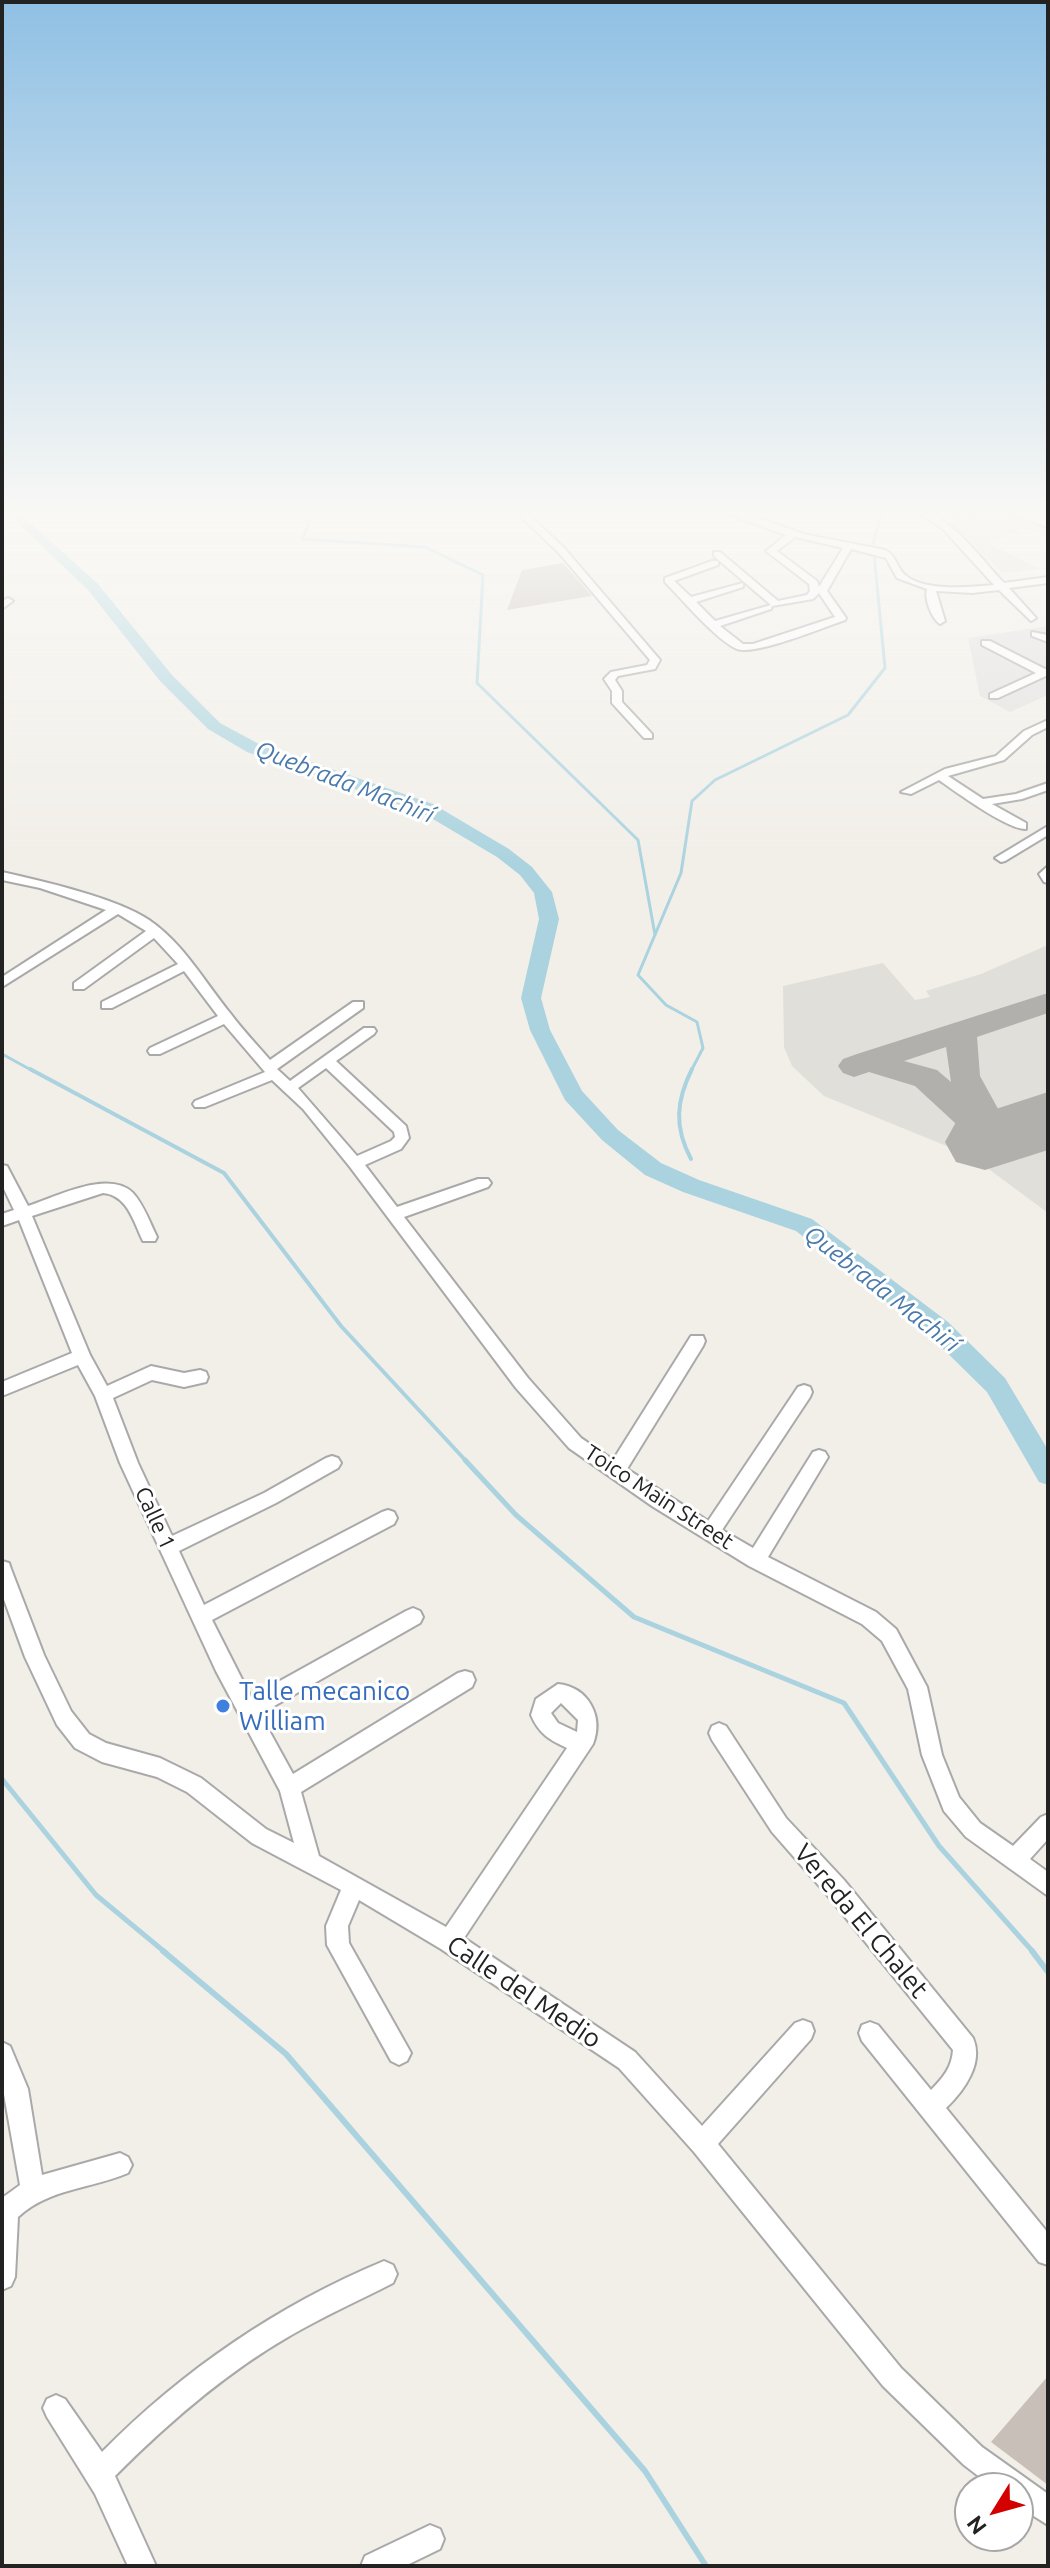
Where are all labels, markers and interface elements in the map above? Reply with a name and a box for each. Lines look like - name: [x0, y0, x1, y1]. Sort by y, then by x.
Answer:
- water label: Quebrada Machirí: [252, 735, 438, 829]
- water label: Quebrada Machirí: [799, 1219, 965, 1359]
- street label: Toico Main Street: [580, 1439, 738, 1555]
- street label: Calle 1: [129, 1483, 181, 1553]
- place label: Talle mecanico William: [239, 1675, 410, 1736]
- marker: Talle mecanico William: [214, 1697, 232, 1715]
- street label: Vereda El Chalet: [787, 1838, 935, 2004]
- street label: Calle del Medio: [441, 1929, 607, 2055]
- north arrow: [954, 2472, 1034, 2552]
- text: N: [961, 2511, 991, 2540]

